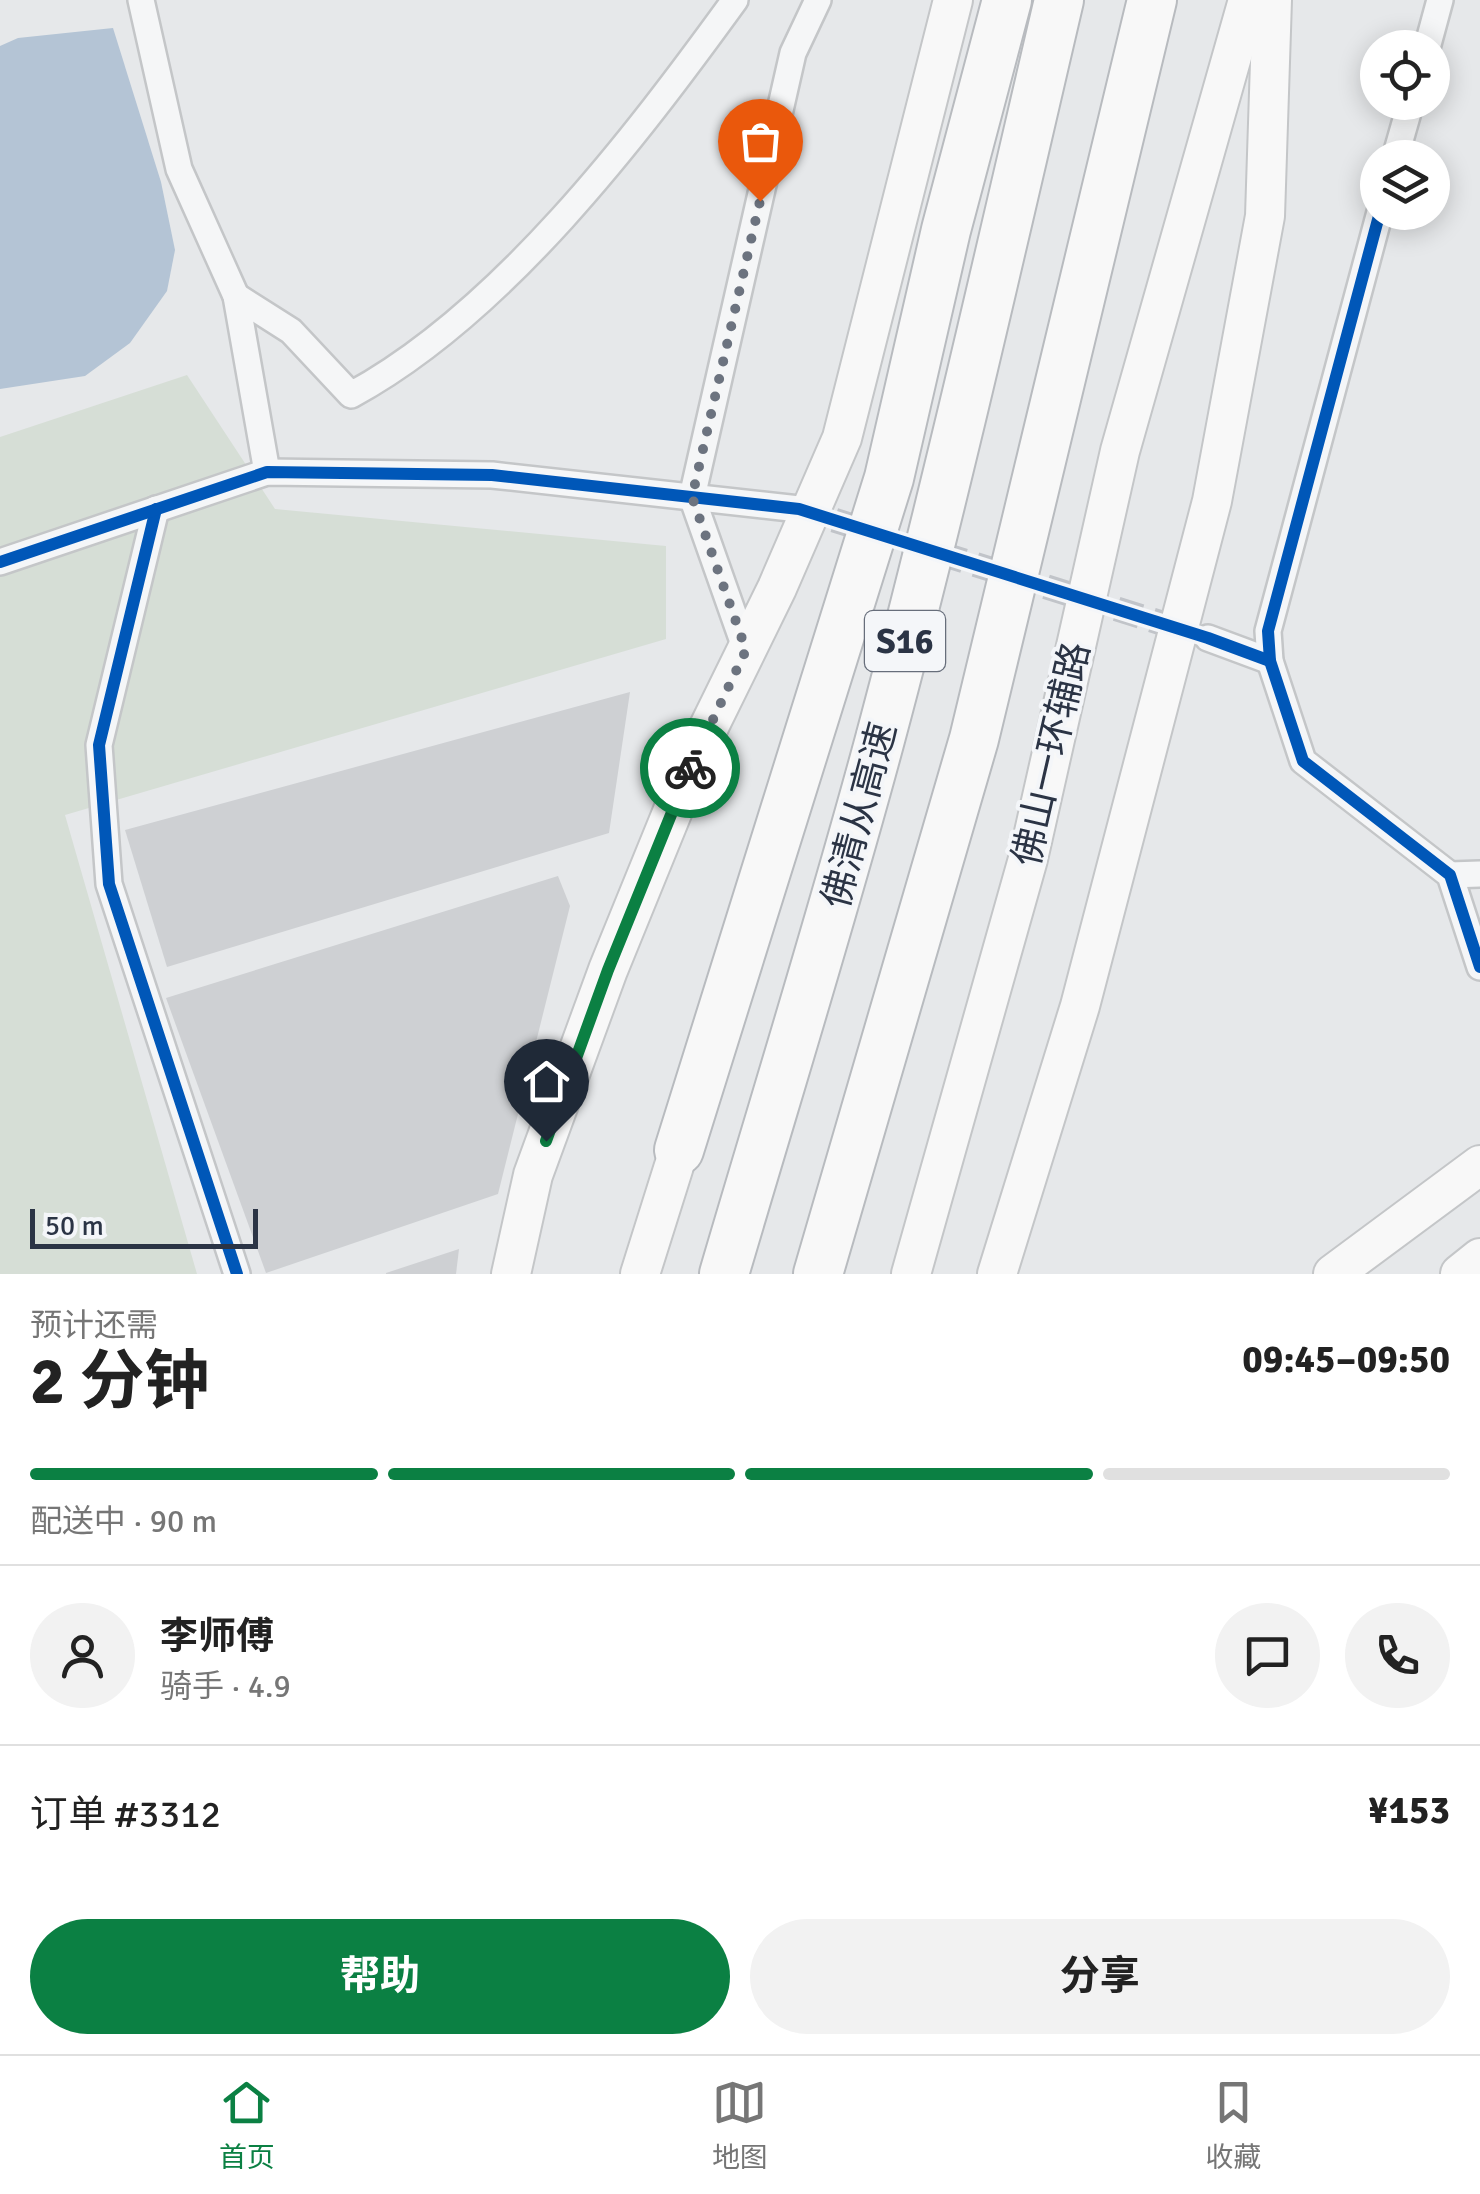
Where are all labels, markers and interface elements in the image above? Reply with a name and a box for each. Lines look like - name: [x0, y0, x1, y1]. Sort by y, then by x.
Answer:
- map controls: [1360, 30, 1450, 230]
- button: locate: [1360, 30, 1450, 120]
- pin: [718, 99, 803, 202]
- icon: bag: [733, 114, 788, 169]
- button: layers: [1360, 140, 1450, 230]
- road number: S16: [865, 611, 945, 671]
- street label: 佛山一环辅路: [1003, 638, 1100, 870]
- street label: 佛清从高速: [812, 717, 907, 913]
- courier: [640, 718, 740, 818]
- icon: bike: [663, 741, 718, 796]
- pin: [504, 1039, 589, 1142]
- icon: home: [519, 1054, 574, 1109]
- scale bar: [30, 1204, 258, 1248]
- text: 50 m: [45, 1209, 104, 1243]
- text: 预计还需: [30, 1306, 158, 1345]
- text: 09:45–09:50: [1242, 1336, 1450, 1383]
- text: 2 分钟: [30, 1342, 209, 1422]
- text: 配送中 · 90 m: [30, 1502, 217, 1541]
- button: person: [30, 1603, 135, 1708]
- button: chat: [1215, 1603, 1320, 1708]
- button: phone: [1345, 1603, 1450, 1708]
- text: 李师傅: [160, 1613, 274, 1660]
- text: 骑手 · 4.9: [160, 1667, 291, 1706]
- text: ¥153: [1368, 1787, 1450, 1834]
- text: 订单 #3312: [30, 1791, 221, 1838]
- button: 帮助: [30, 1919, 730, 2034]
- button: 分享: [750, 1919, 1450, 2034]
- tab: 首页: [219, 2075, 275, 2175]
- tab: 地图: [712, 2075, 768, 2175]
- tab: 收藏: [1205, 2075, 1261, 2175]

